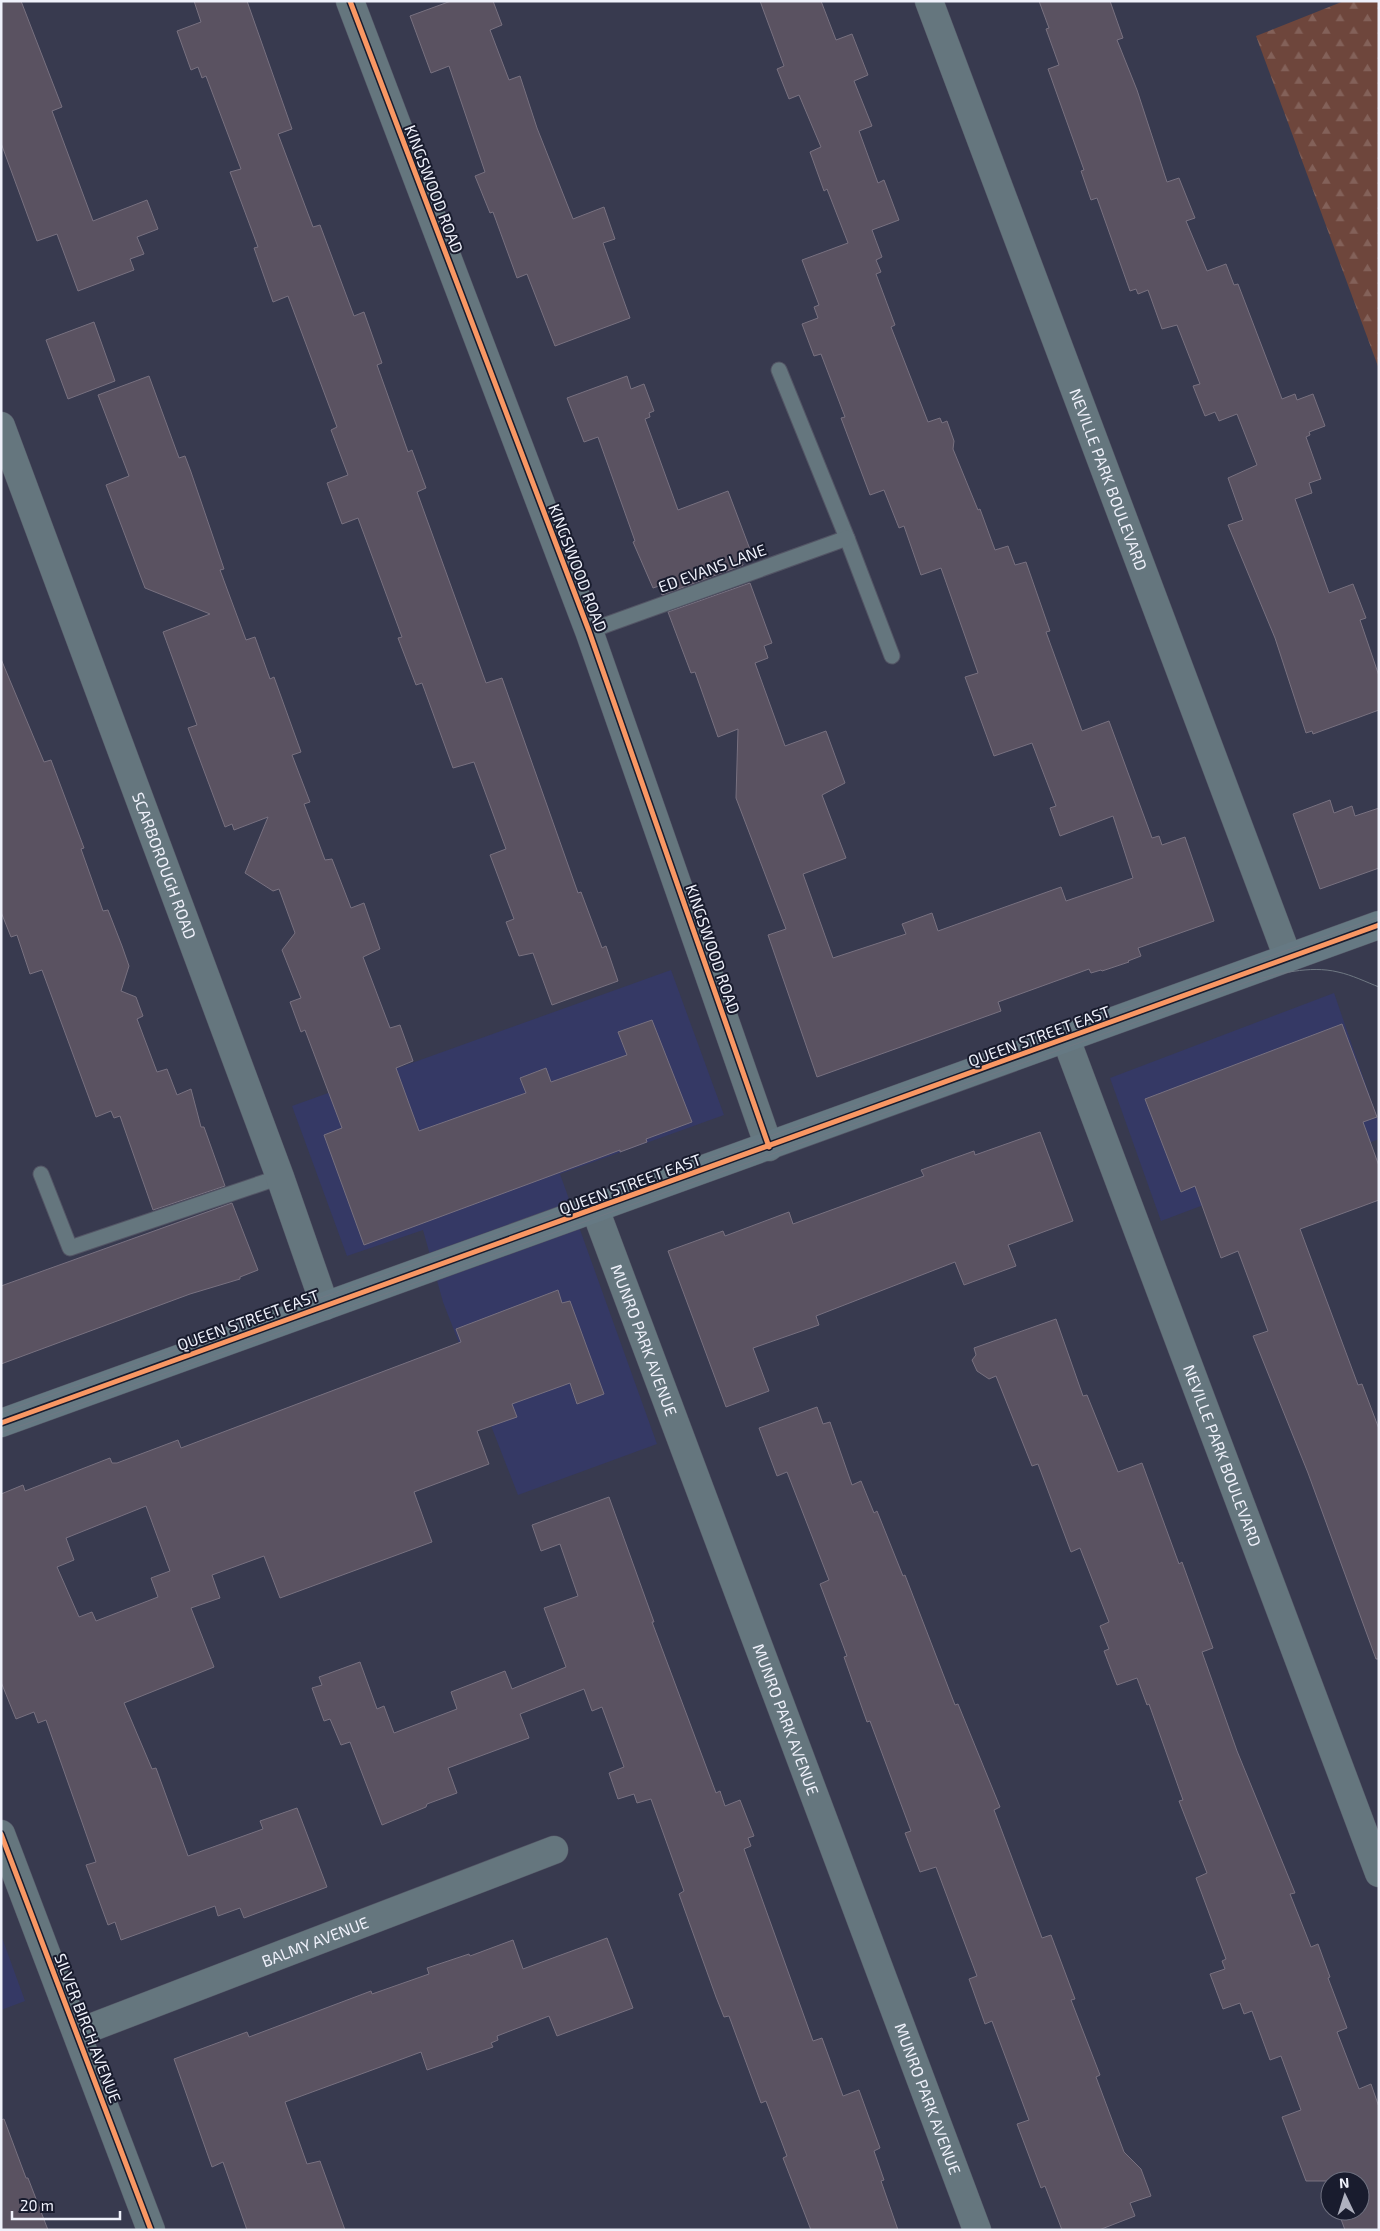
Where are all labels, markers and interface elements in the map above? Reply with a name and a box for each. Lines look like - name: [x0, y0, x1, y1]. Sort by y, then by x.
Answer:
- street label: KINGSWOOD ROAD: [401, 122, 468, 256]
- street label: NEVILLE PARK BOULEVARD: [1066, 386, 1152, 573]
- street label: KINGSWOOD ROAD: [545, 501, 612, 635]
- street label: ED EVANS LANE: [655, 539, 768, 596]
- street label: SCARBOROUGH ROAD: [129, 789, 201, 942]
- street label: KINGSWOOD ROAD: [682, 882, 745, 1016]
- street label: QUEEN STREET EAST: [965, 1001, 1113, 1071]
- street label: QUEEN STREET EAST: [556, 1149, 704, 1219]
- street label: MUNRO PARK AVENUE: [608, 1261, 682, 1418]
- street label: QUEEN STREET EAST: [174, 1285, 322, 1355]
- street label: NEVILLE PARK BOULEVARD: [1180, 1362, 1266, 1549]
- street label: MUNRO PARK AVENUE: [749, 1641, 823, 1798]
- street label: BALMY AVENUE: [259, 1912, 371, 1970]
- street label: SILVER BIRCH AVENUE: [51, 1951, 126, 2105]
- street label: MUNRO PARK AVENUE: [891, 2020, 965, 2177]
- north arrow: [1320, 2171, 1370, 2221]
- text: N: [1338, 2174, 1350, 2191]
- scale bar: [12, 2188, 120, 2220]
- text: 20 m: [20, 2196, 54, 2214]

